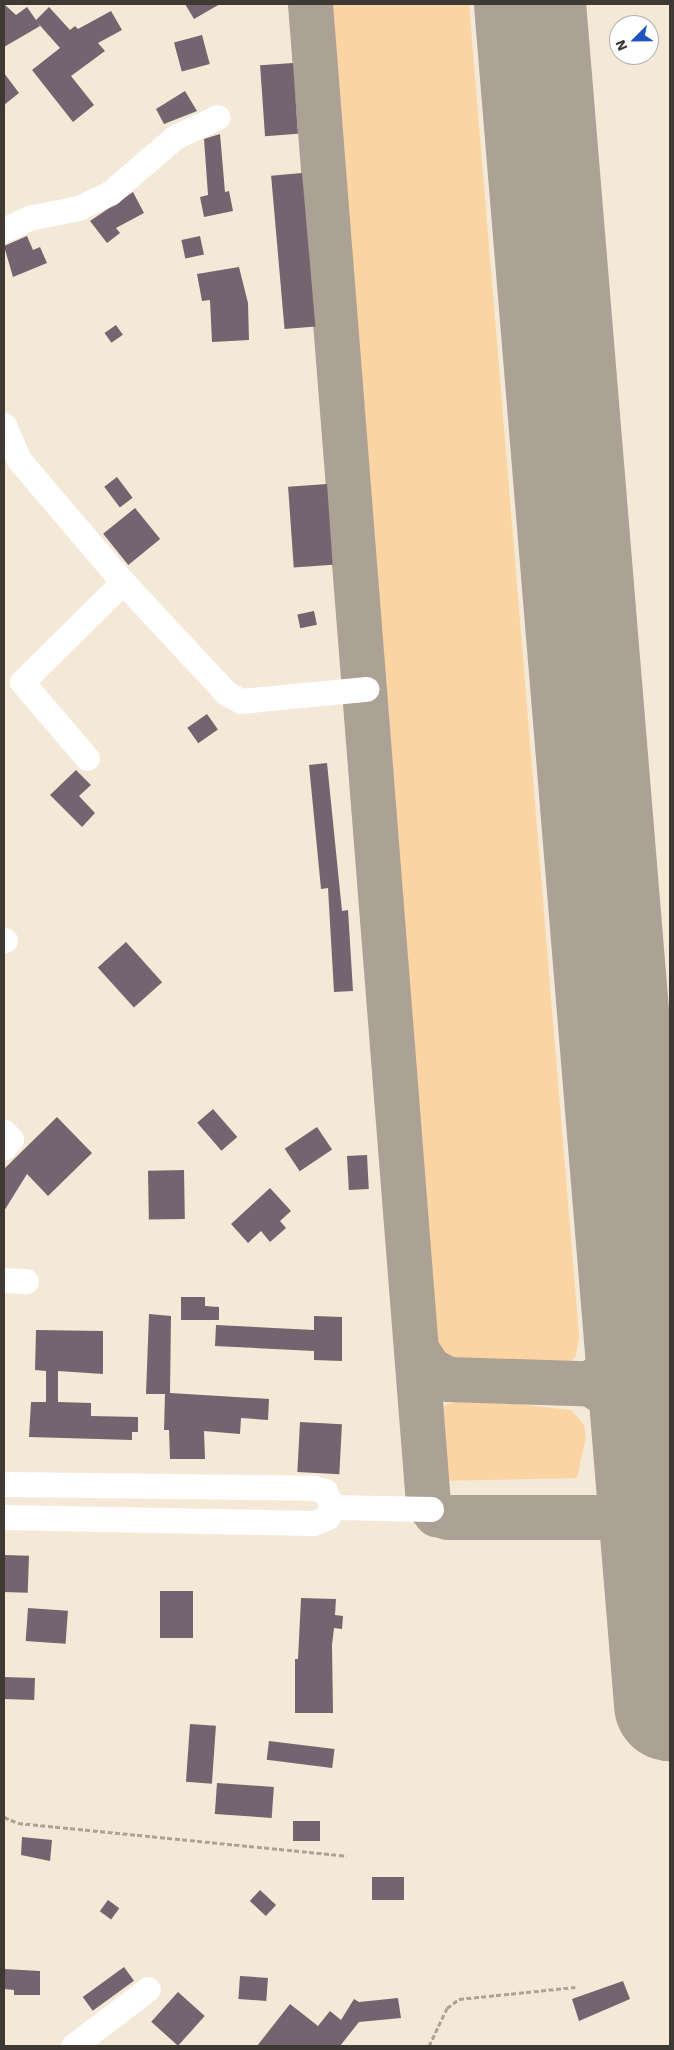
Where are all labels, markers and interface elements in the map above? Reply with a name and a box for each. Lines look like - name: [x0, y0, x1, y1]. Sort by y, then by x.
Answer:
- north arrow: [609, 15, 659, 65]
- text: N: [612, 38, 631, 53]

